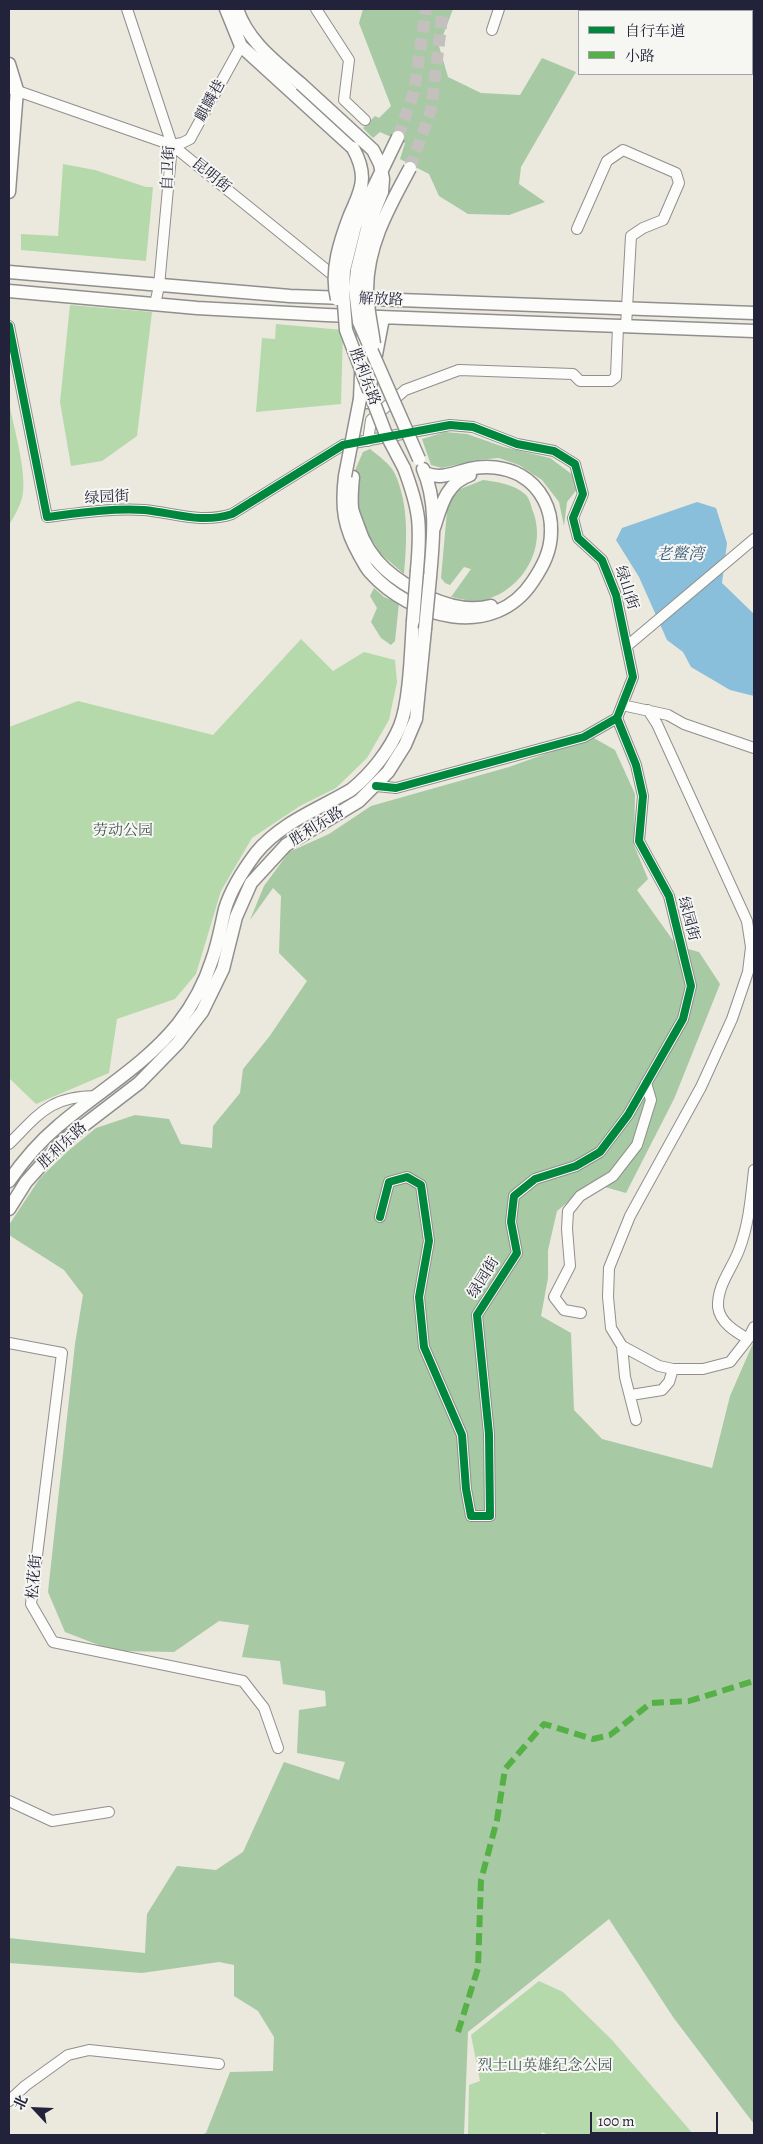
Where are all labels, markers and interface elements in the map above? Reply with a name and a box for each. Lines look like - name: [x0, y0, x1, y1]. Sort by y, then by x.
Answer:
- legend: [578, 10, 753, 75]
- text: 自行车道: [625, 21, 685, 41]
- text: 小路: [625, 46, 655, 66]
- street label: 麒麟巷: [192, 77, 230, 125]
- street label: 自卫街: [159, 145, 179, 191]
- street label: 昆明街: [188, 155, 234, 197]
- street label: 解放路: [358, 290, 404, 310]
- street label: 胜利东路: [345, 346, 383, 408]
- street label: 绿园街: [84, 488, 130, 508]
- water label: 老鳖湾: [656, 545, 704, 565]
- street label: 绿山街: [610, 564, 642, 612]
- street label: 胜利东路: [287, 803, 347, 851]
- park label: 劳动公园: [93, 822, 153, 840]
- street label: 绿园街: [673, 895, 703, 943]
- street label: 胜利东路: [35, 1119, 91, 1173]
- street label: 绿园街: [464, 1254, 504, 1302]
- street label: 松花街: [24, 1554, 46, 1600]
- park label: 烈士山英雄纪念公园: [478, 2057, 612, 2075]
- north arrow: [10, 2084, 60, 2134]
- text: 北: [9, 2092, 33, 2113]
- scale bar: [593, 2102, 720, 2134]
- text: 100 m: [598, 2111, 635, 2131]

